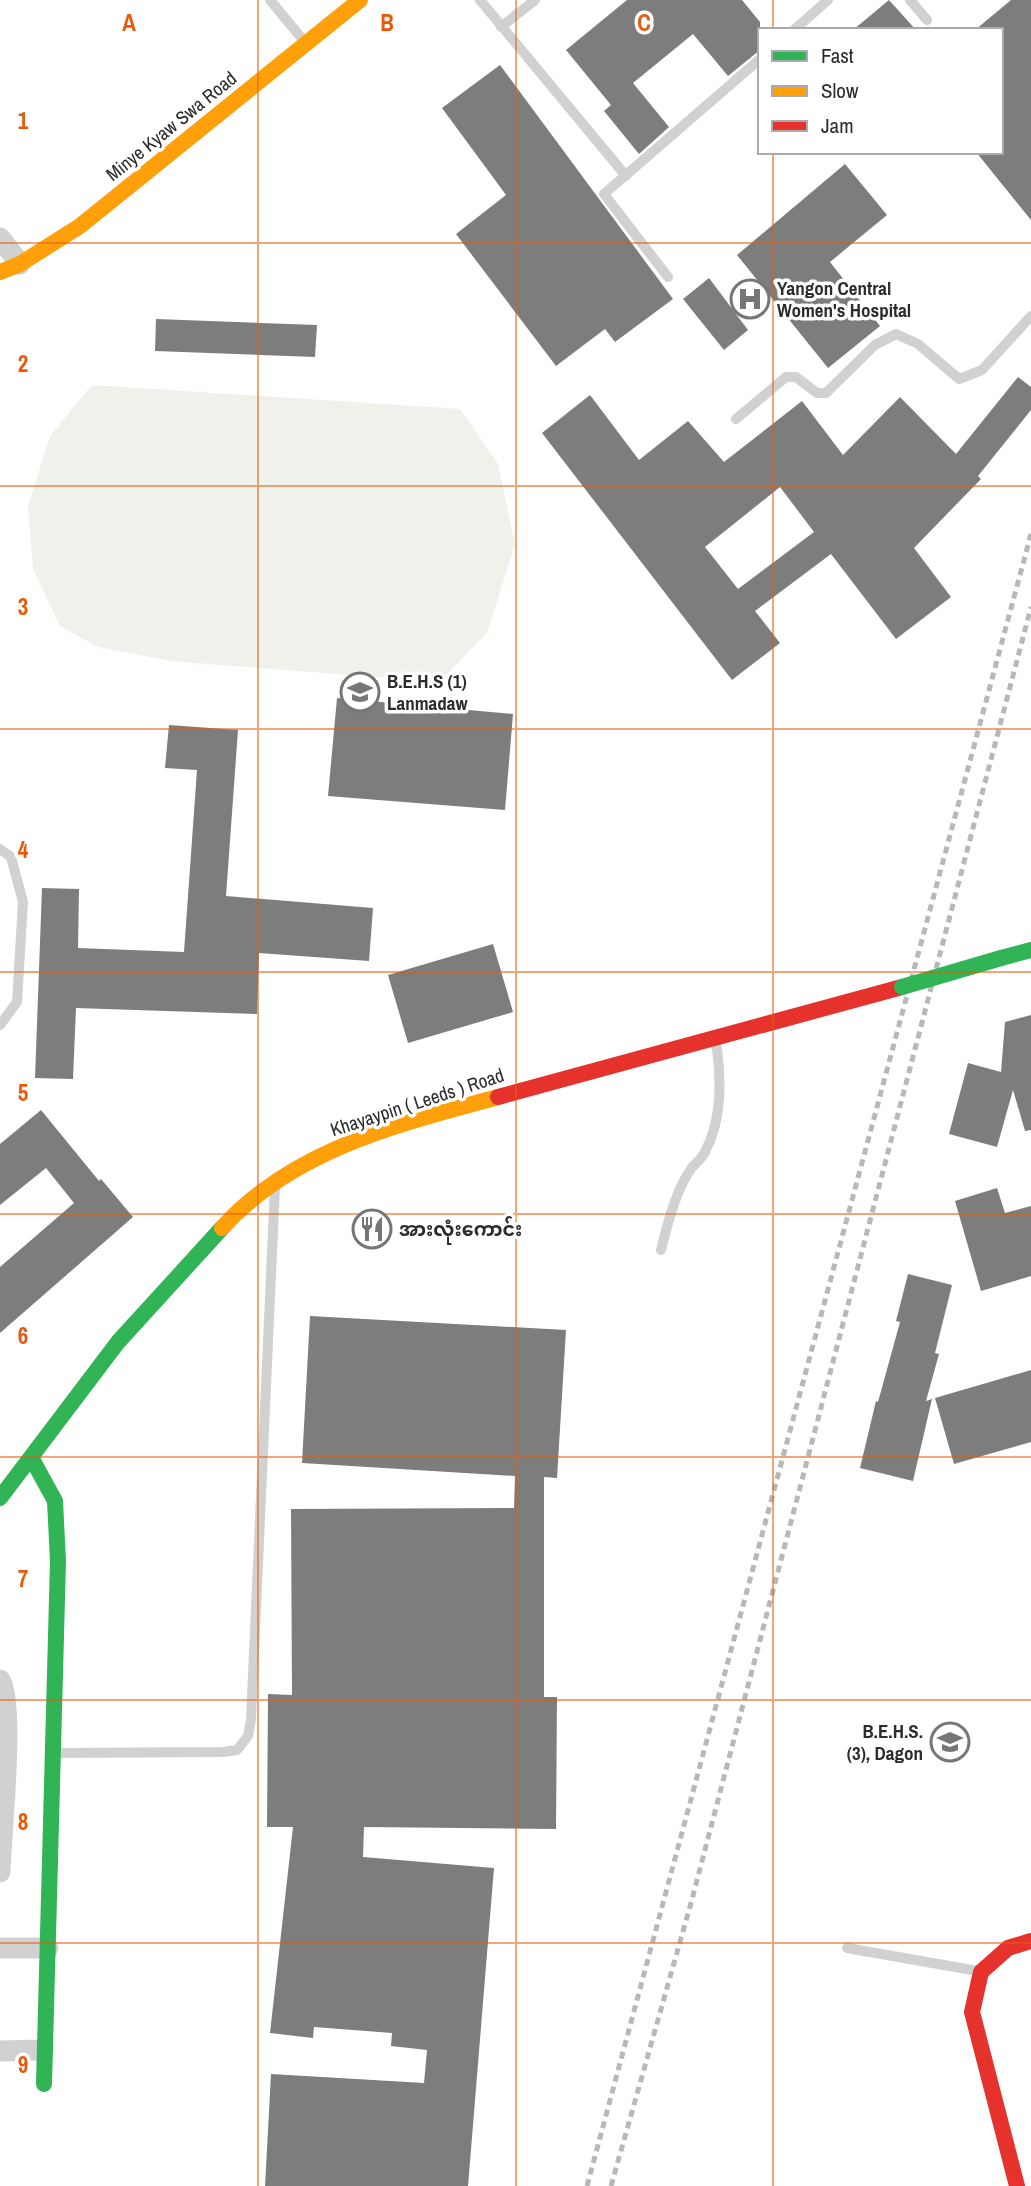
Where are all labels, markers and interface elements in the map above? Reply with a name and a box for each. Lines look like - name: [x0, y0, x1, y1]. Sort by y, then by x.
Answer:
- text: A: [122, 7, 136, 38]
- text: B: [380, 7, 394, 38]
- text: C: [637, 7, 651, 38]
- legend: [758, 28, 1003, 154]
- text: Fast: [821, 41, 854, 70]
- street label: Minye Kyaw Swa Road: [100, 65, 242, 187]
- text: Slow: [821, 76, 859, 105]
- text: 1: [18, 105, 29, 136]
- text: Jam: [821, 111, 854, 140]
- place label: Yangon Central Women's Hospital: [777, 275, 911, 323]
- hospital icon: Yangon Central Women's Hospital: [729, 278, 771, 320]
- text: 2: [18, 348, 28, 379]
- text: 3: [18, 591, 28, 622]
- place label: B.E.H.S (1) Lanmadaw: [387, 668, 468, 716]
- school or university icon: B.E.H.S (1) Lanmadaw: [339, 671, 381, 713]
- text: 4: [18, 834, 29, 865]
- street label: Khayaypin ( Leeds ) Road: [327, 1062, 507, 1142]
- text: 5: [18, 1077, 28, 1108]
- restaurant icon: အားလုံးကောင်း: [351, 1208, 393, 1250]
- place label: အားလုံးကောင်း: [399, 1216, 522, 1245]
- text: 6: [18, 1320, 28, 1351]
- text: 7: [18, 1563, 28, 1594]
- place label: B.E.H.S. (3), Dagon: [847, 1718, 923, 1766]
- school or university icon: B.E.H.S. (3), Dagon: [929, 1721, 971, 1763]
- text: 8: [18, 1806, 28, 1837]
- text: 9: [18, 2049, 28, 2080]

